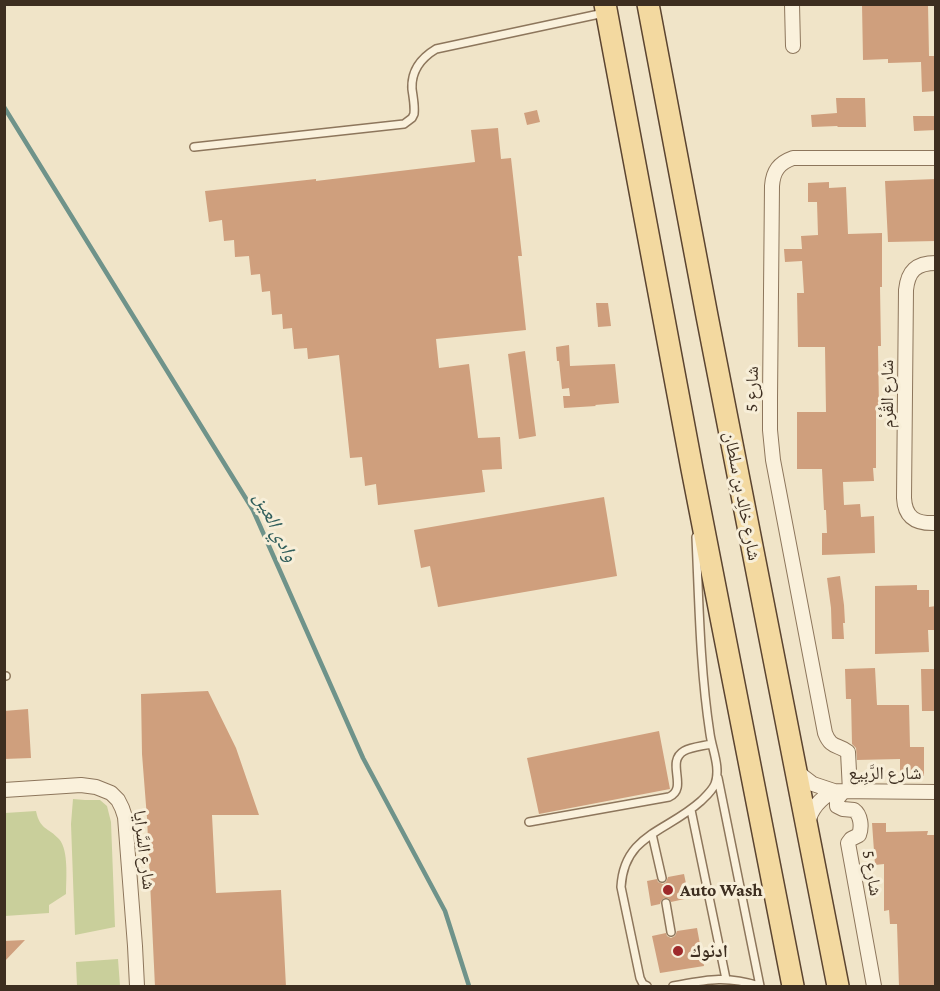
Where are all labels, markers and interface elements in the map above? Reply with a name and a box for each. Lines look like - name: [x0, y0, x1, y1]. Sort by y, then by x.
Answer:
- street label: شارع القُرْم: [876, 360, 898, 428]
- street label: شارع 5: [741, 366, 763, 412]
- street label: شارع خالِد بن سلطان: [719, 430, 765, 562]
- water label: وادي العين: [249, 488, 303, 566]
- street label: شارع الرَّبِيع: [849, 762, 921, 784]
- street label: شارع السَّرايا: [128, 809, 160, 891]
- street label: شارع 5: [857, 848, 887, 898]
- place label: Auto Wash: [680, 879, 763, 901]
- marker: Auto Wash: [661, 883, 675, 897]
- place label: ادنوك: [690, 940, 728, 962]
- marker: ادنوك: [671, 944, 685, 958]

